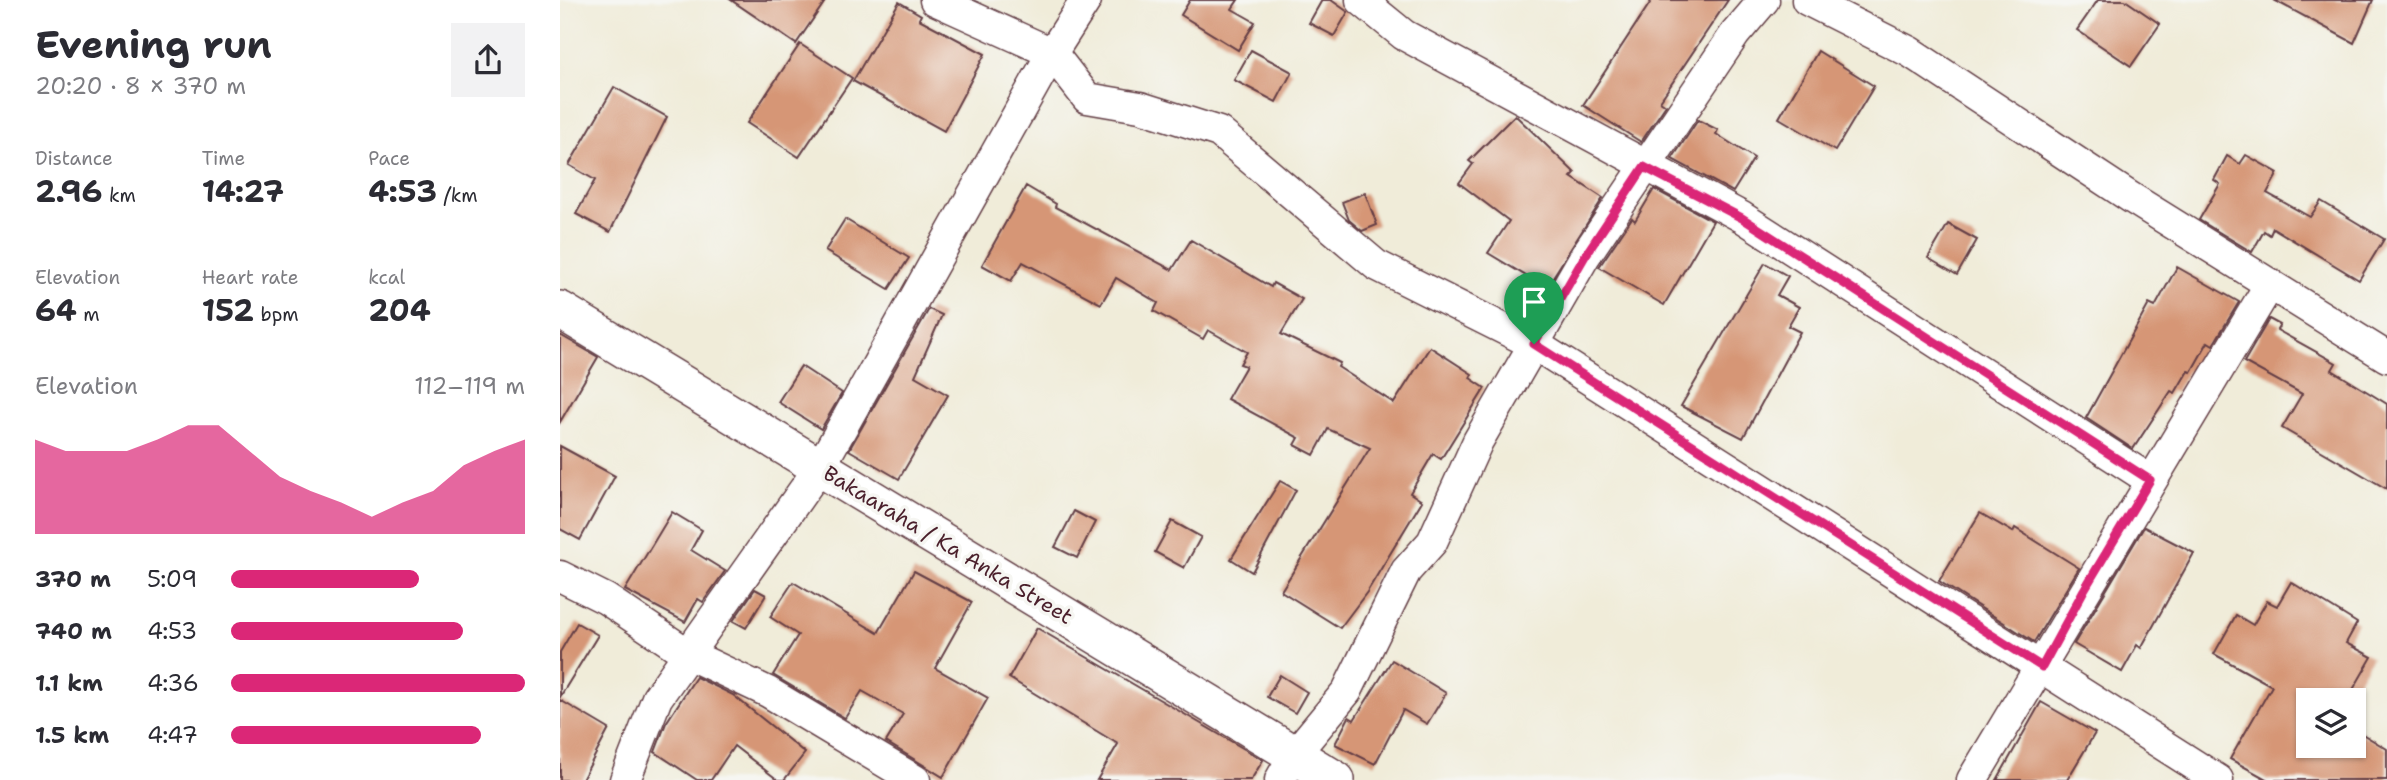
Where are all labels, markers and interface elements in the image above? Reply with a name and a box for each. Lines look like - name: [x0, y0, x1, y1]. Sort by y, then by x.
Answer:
- text: Evening run: [35, 19, 272, 70]
- button: share: [451, 23, 525, 97]
- text: 20:20 · 8 × 370 m: [35, 71, 246, 101]
- text: Distance: [35, 146, 113, 171]
- text: Time: [202, 146, 245, 171]
- text: Pace: [368, 146, 410, 171]
- text: 2.96: [35, 171, 102, 212]
- text: 14:27: [202, 171, 284, 212]
- text: 4:53: [368, 171, 437, 212]
- text: km: [102, 183, 136, 208]
- text: /km: [437, 183, 478, 208]
- text: Elevation: [35, 265, 120, 290]
- text: Heart rate: [202, 265, 298, 290]
- text: kcal: [368, 265, 405, 290]
- pin: [1504, 272, 1564, 344]
- icon: arrive: [1515, 283, 1553, 321]
- text: 64: [35, 290, 77, 331]
- text: 152: [202, 290, 254, 331]
- text: 204: [368, 290, 431, 331]
- text: m: [77, 302, 100, 327]
- text: bpm: [254, 302, 299, 327]
- text: Elevation: [35, 371, 138, 401]
- text: 112–119 m: [414, 371, 525, 401]
- street label: Bakaaraha / Ka Anka Street: [818, 459, 1078, 631]
- text: 370 m: [35, 564, 111, 594]
- text: 5:09: [147, 564, 197, 594]
- text: 740 m: [35, 616, 112, 646]
- text: 4:53: [147, 616, 197, 646]
- text: 1.1 km: [35, 668, 103, 698]
- text: 4:36: [147, 668, 199, 698]
- map controls: [2296, 688, 2366, 758]
- button: layers: [2296, 688, 2366, 758]
- text: 1.5 km: [35, 720, 109, 750]
- text: 4:47: [147, 720, 198, 750]

